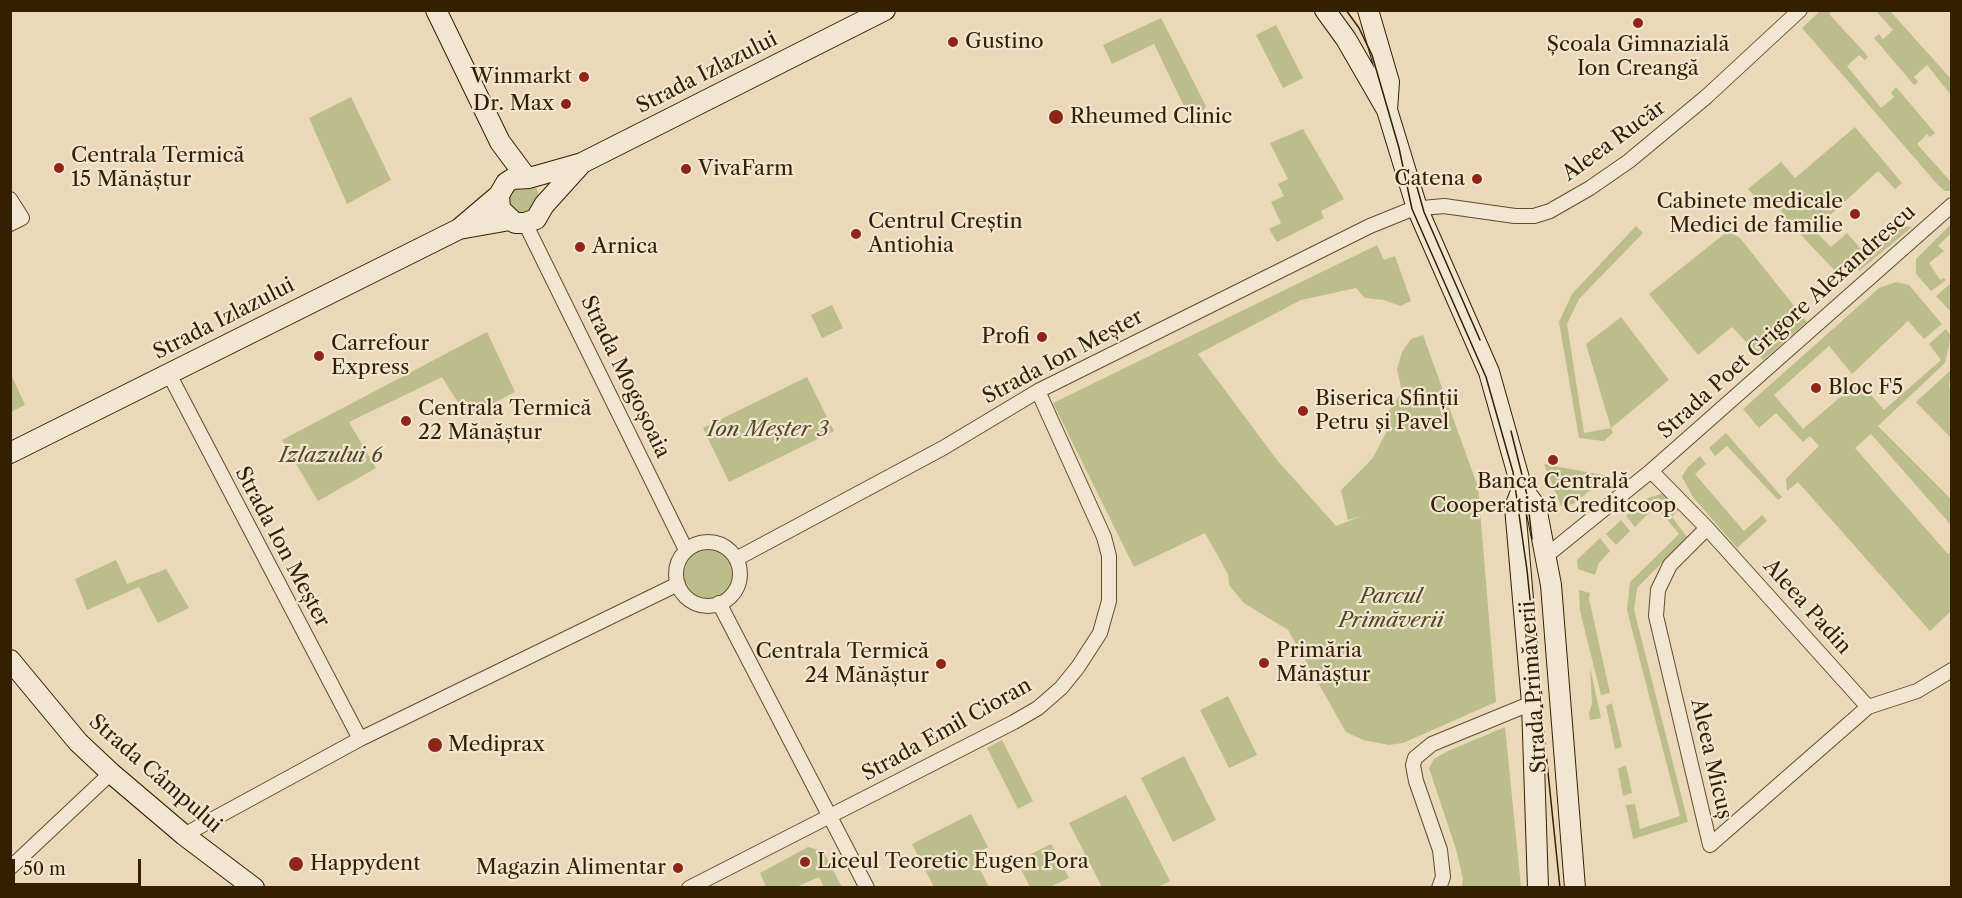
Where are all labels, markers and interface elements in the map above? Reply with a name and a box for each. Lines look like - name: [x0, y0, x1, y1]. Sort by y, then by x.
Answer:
- marker: Școala Gimnazială Ion Creangă: [1631, 16, 1645, 30]
- street label: Strada Izlazului: [632, 27, 782, 119]
- place label: Gustino: [965, 29, 1044, 55]
- place label: Școala Gimnazială Ion Creangă: [1546, 32, 1730, 82]
- marker: Gustino: [946, 35, 960, 49]
- place label: Winmarkt: [471, 64, 572, 90]
- marker: Winmarkt: [577, 70, 591, 84]
- place label: Dr. Max: [473, 91, 554, 117]
- street label: Aleea Rucăr: [1558, 95, 1670, 187]
- marker: Dr. Max: [559, 97, 573, 111]
- place label: Rheumed Clinic: [1070, 104, 1232, 130]
- marker: Rheumed Clinic: [1047, 108, 1065, 126]
- place label: Centrala Termică 15 Mănăștur: [71, 143, 245, 193]
- place label: VivaFarm: [698, 156, 794, 182]
- marker: Centrala Termică 15 Mănăștur: [52, 161, 66, 175]
- marker: VivaFarm: [679, 162, 693, 176]
- place label: Catena: [1394, 166, 1465, 192]
- marker: Catena: [1470, 172, 1484, 186]
- place label: Cabinete medicale Medici de familie: [1656, 189, 1843, 239]
- street label: Strada Poet Grigore Alexandrescu: [1653, 200, 1921, 444]
- marker: Cabinete medicale Medici de familie: [1848, 207, 1862, 221]
- place label: Centrul Creștin Antiohia: [868, 209, 1023, 259]
- marker: Centrul Creștin Antiohia: [849, 227, 863, 241]
- place label: Arnica: [592, 234, 658, 260]
- marker: Arnica: [573, 240, 587, 254]
- street label: Strada Izlazului: [149, 273, 299, 365]
- street label: Strada Mogoșoaia: [575, 292, 675, 462]
- street label: Strada Ion Meșter: [979, 304, 1147, 410]
- place label: Profi: [982, 324, 1030, 350]
- marker: Profi: [1035, 330, 1049, 344]
- place label: Carrefour Express: [331, 331, 429, 381]
- marker: Carrefour Express: [312, 349, 326, 363]
- place label: Bloc F5: [1828, 375, 1903, 401]
- marker: Bloc F5: [1809, 381, 1823, 395]
- place label: Biserica Sfinții Petru și Pavel: [1315, 386, 1459, 436]
- place label: Centrala Termică 22 Mănăștur: [418, 396, 592, 446]
- marker: Biserica Sfinții Petru și Pavel: [1296, 404, 1310, 418]
- marker: Centrala Termică 22 Mănăștur: [399, 414, 413, 428]
- park label: Ion Meșter 3: [707, 417, 829, 443]
- park label: Izlazului 6: [279, 443, 383, 469]
- marker: Banca Centrală Cooperatistă Creditcoop: [1546, 453, 1560, 467]
- street label: Strada Ion Meșter: [229, 463, 335, 631]
- place label: Banca Centrală Cooperatistă Creditcoop: [1430, 469, 1676, 519]
- street label: Aleea Padin: [1758, 554, 1856, 660]
- park label: Parcul Primăverii: [1338, 584, 1444, 634]
- street label: Strada Primăverii: [1515, 600, 1553, 774]
- place label: Primăria Mănăștur: [1276, 638, 1371, 688]
- place label: Centrala Termică 24 Mănăștur: [755, 639, 929, 689]
- marker: Primăria Mănăștur: [1257, 656, 1271, 670]
- marker: Centrala Termică 24 Mănăștur: [934, 657, 948, 671]
- street label: Strada Emil Cioran: [858, 673, 1036, 787]
- street label: Aleea Micuș: [1685, 696, 1737, 822]
- street label: Strada Câmpului: [84, 710, 226, 838]
- place label: Mediprax: [448, 732, 545, 758]
- marker: Mediprax: [426, 736, 444, 754]
- scale bar: [15, 847, 144, 885]
- place label: Liceul Teoretic Eugen Pora: [817, 849, 1089, 875]
- place label: Happydent: [310, 851, 421, 877]
- marker: Happydent: [287, 855, 305, 873]
- place label: Magazin Alimentar: [476, 855, 666, 881]
- marker: Liceul Teoretic Eugen Pora: [798, 855, 812, 869]
- text: 50 m: [23, 858, 66, 880]
- marker: Magazin Alimentar: [671, 861, 685, 875]

